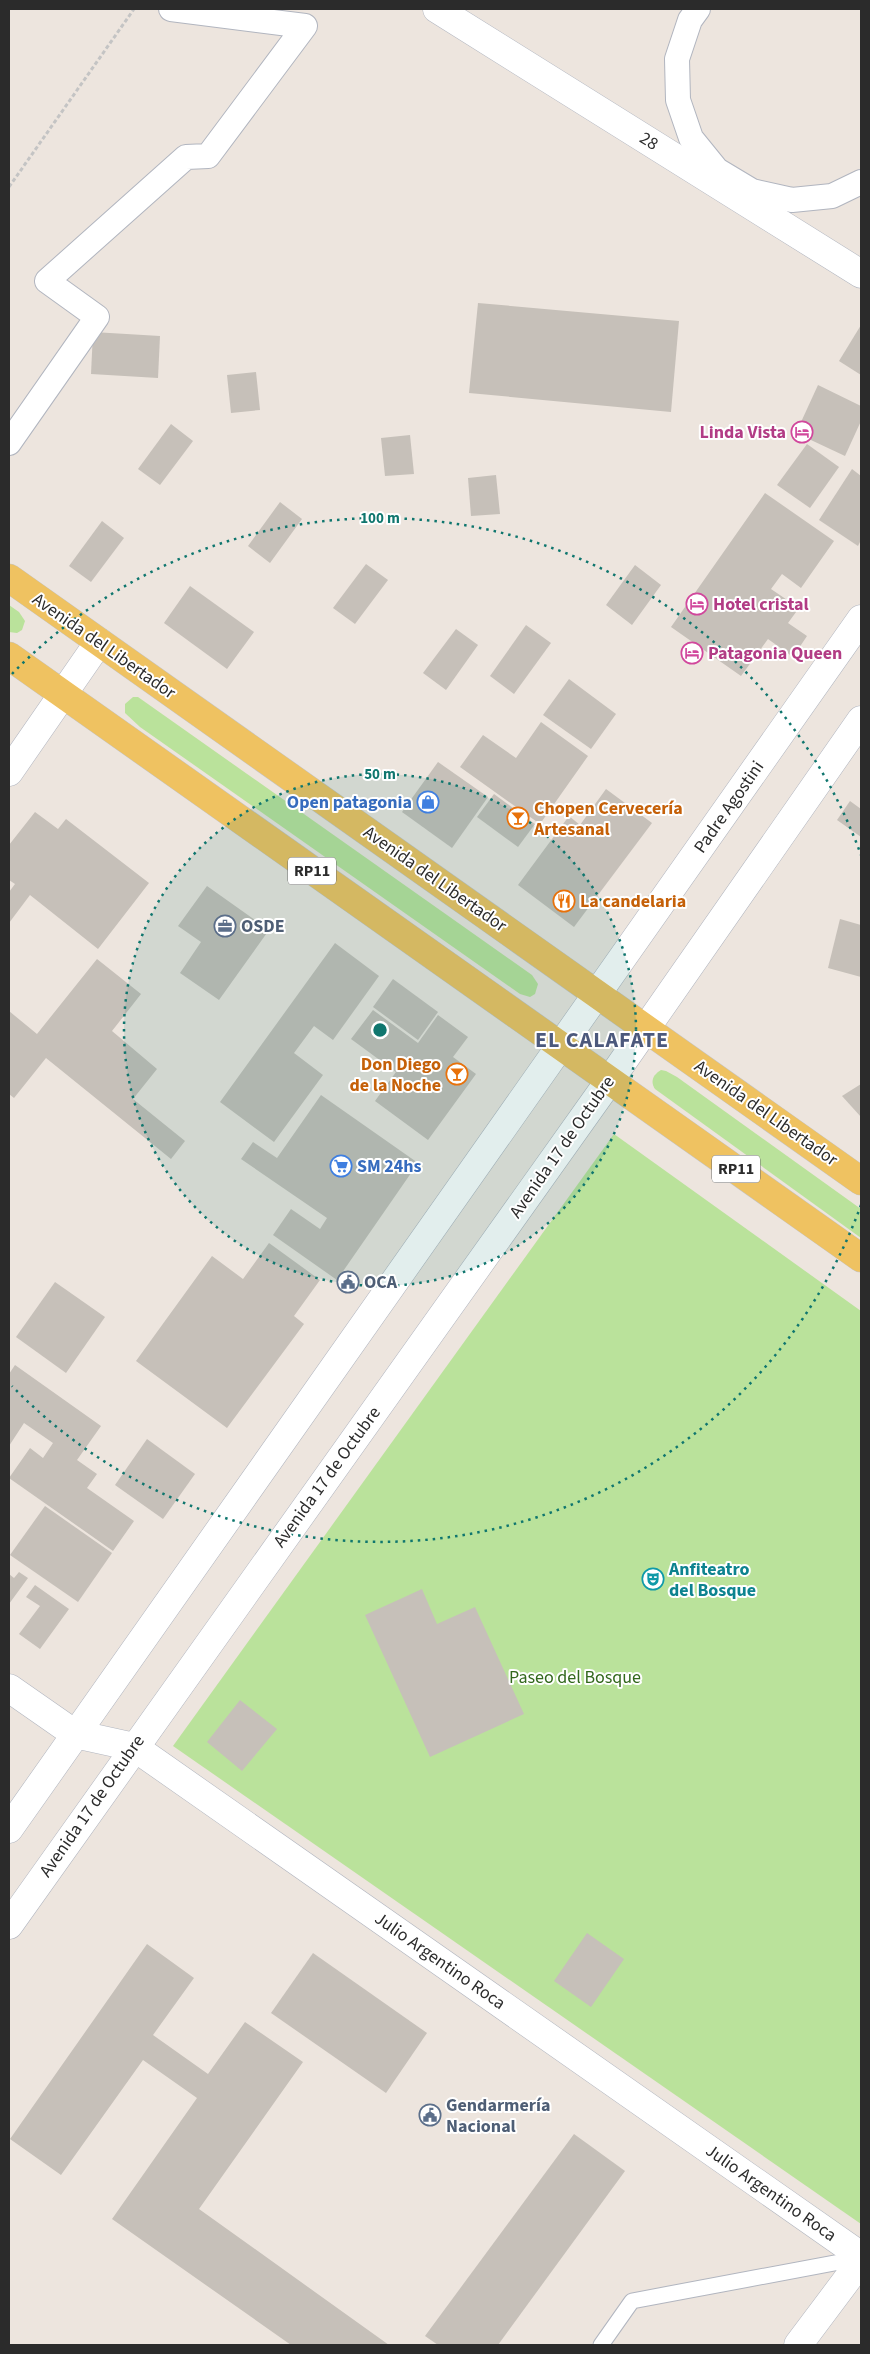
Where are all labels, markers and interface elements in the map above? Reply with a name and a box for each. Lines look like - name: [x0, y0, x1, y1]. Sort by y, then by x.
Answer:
- street label: 28: [635, 126, 663, 156]
- place label: Linda Vista: [699, 420, 786, 445]
- hotel icon: Linda Vista: [790, 420, 814, 444]
- text: 100 m: [360, 508, 400, 529]
- street label: Avenida del Libertador: [27, 587, 181, 705]
- hotel icon: Hotel cristal: [685, 592, 709, 616]
- place label: Hotel cristal: [713, 592, 809, 617]
- hotel icon: Patagonia Queen: [680, 641, 704, 665]
- place label: Patagonia Queen: [708, 641, 842, 666]
- street label: Padre Agostini: [688, 756, 770, 858]
- text: 50 m: [364, 764, 396, 785]
- place label: Open patagonia: [287, 790, 412, 815]
- shop icon: Open patagonia: [416, 790, 440, 814]
- place label: Chopen Cervecería Artesanal: [533, 796, 683, 842]
- bar icon: Chopen Cervecería Artesanal: [506, 806, 530, 830]
- street label: Avenida del Libertador: [358, 820, 512, 938]
- road number: RP11: [288, 858, 336, 884]
- restaurant icon: La candelaria: [552, 889, 576, 913]
- place label: La candelaria: [580, 889, 686, 914]
- office icon: OSDE: [213, 914, 237, 938]
- place label: OSDE: [241, 914, 285, 939]
- centre of rings: [371, 1021, 389, 1039]
- district label: EL CALAFATE: [535, 1024, 669, 1056]
- place label: Don Diego de la Noche: [350, 1052, 441, 1098]
- street label: Avenida del Libertador: [689, 1054, 843, 1172]
- bar icon: Don Diego de la Noche: [445, 1062, 469, 1086]
- street label: Avenida 17 de Octubre: [503, 1071, 621, 1223]
- supermarket icon: SM 24hs: [329, 1154, 353, 1178]
- place label: SM 24hs: [357, 1154, 422, 1179]
- road number: RP11: [712, 1156, 760, 1182]
- public building icon: OCA: [336, 1270, 360, 1294]
- place label: OCA: [364, 1270, 398, 1295]
- street label: Avenida 17 de Octubre: [267, 1401, 387, 1553]
- place label: Anfiteatro del Bosque: [668, 1557, 756, 1603]
- theatre icon: Anfiteatro del Bosque: [641, 1567, 665, 1591]
- park label: Paseo del Bosque: [509, 1665, 641, 1690]
- street label: Avenida 17 de Octubre: [33, 1730, 151, 1882]
- street label: Julio Argentino Roca: [369, 1906, 511, 2016]
- place label: Gendarmería Nacional: [446, 2093, 550, 2139]
- public building icon: Gendarmería Nacional: [418, 2103, 442, 2127]
- street label: Julio Argentino Roca: [700, 2138, 842, 2248]

